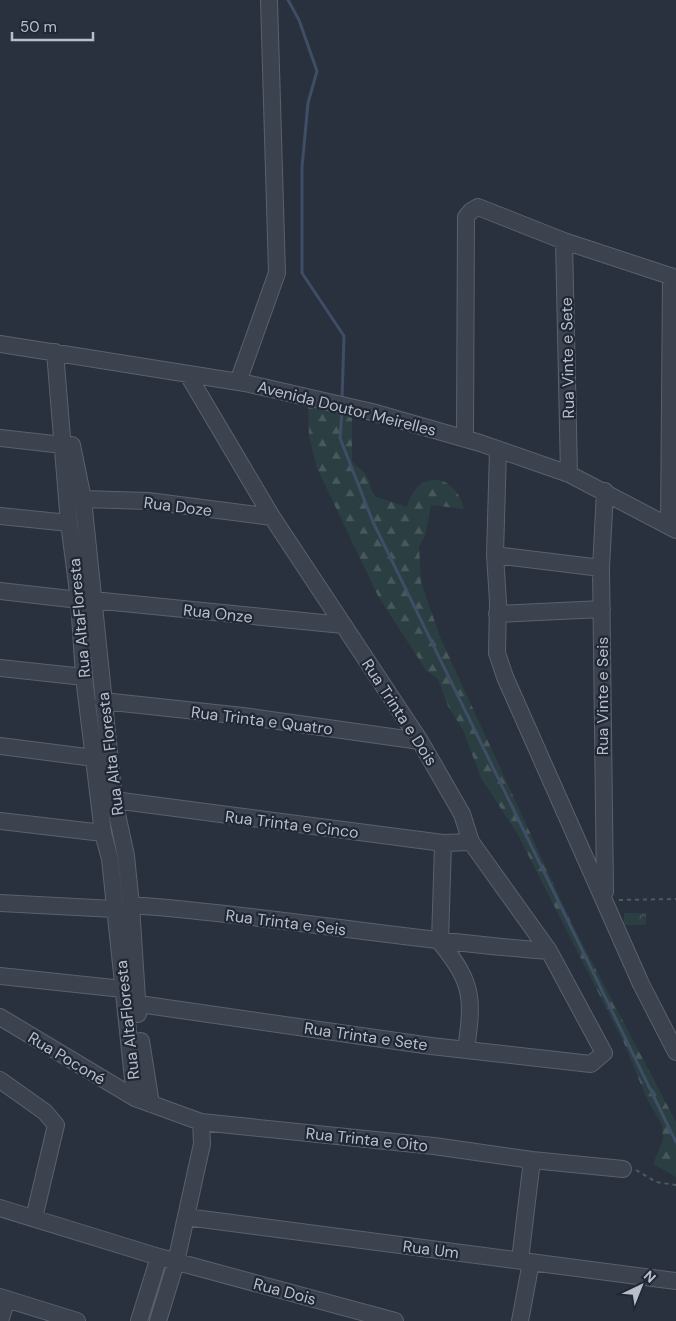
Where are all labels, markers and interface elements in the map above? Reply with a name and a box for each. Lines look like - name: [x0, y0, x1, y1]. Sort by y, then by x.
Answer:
- scale bar: [12, 10, 94, 42]
- text: 50 m: [20, 17, 57, 37]
- street label: Rua Vinte e Sete: [556, 297, 579, 419]
- street label: Avenida Doutor Meirelles: [255, 376, 439, 441]
- street label: Rua Doze: [143, 492, 213, 521]
- street label: Rua AltaFloresta: [64, 557, 95, 679]
- street label: Rua Onze: [182, 599, 254, 628]
- street label: Rua Vinte e Seis: [592, 637, 613, 755]
- street label: Rua Trinta e Dois: [357, 655, 442, 770]
- street label: Rua Alta Floresta: [93, 691, 128, 817]
- street label: Rua Trinta e Quatro: [190, 701, 334, 740]
- street label: Rua Trinta e Cinco: [224, 806, 360, 843]
- street label: Rua Trinta e Seis: [224, 905, 348, 940]
- street label: Rua AltaFloresta: [111, 959, 144, 1081]
- street label: Rua Trinta e Sete: [303, 1017, 429, 1056]
- street label: Rua Poconé: [24, 1027, 109, 1090]
- street label: Rua Trinta e Oito: [305, 1123, 429, 1156]
- street label: Rua Um: [402, 1236, 460, 1263]
- north arrow: [616, 1261, 666, 1311]
- text: N: [640, 1266, 660, 1287]
- street label: Rua Dois: [251, 1273, 319, 1310]

